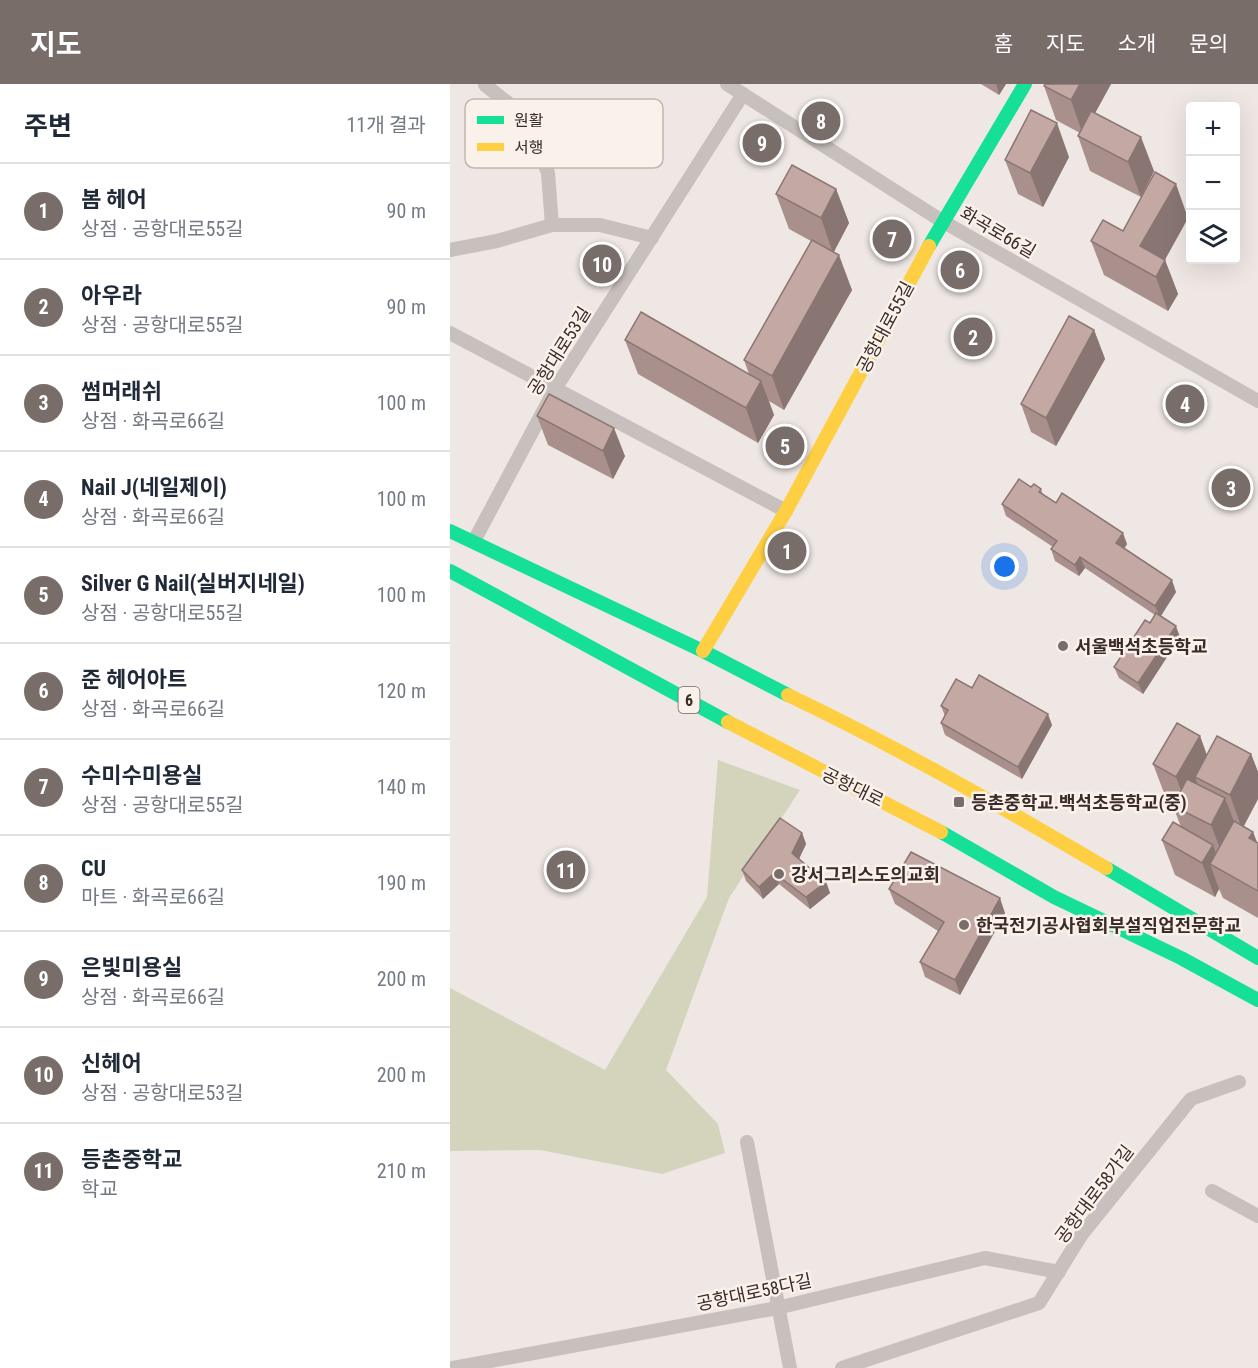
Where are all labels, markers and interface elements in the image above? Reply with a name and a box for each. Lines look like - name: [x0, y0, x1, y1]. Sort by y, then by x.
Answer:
- text: 지도: [30, 28, 82, 61]
- text: 홈: [994, 32, 1013, 56]
- text: 지도: [1046, 32, 1085, 56]
- text: 소개: [1118, 32, 1156, 56]
- text: 문의: [1189, 32, 1228, 56]
- legend: [465, 99, 663, 168]
- pin: 8: [802, 99, 841, 144]
- map controls: [1186, 102, 1240, 264]
- button: +: [1186, 102, 1240, 156]
- text: 주변: [24, 111, 72, 141]
- text: 원활: [514, 111, 544, 130]
- text: 11개 결과: [346, 113, 426, 137]
- pin: 9: [742, 120, 782, 166]
- text: 서행: [514, 138, 543, 157]
- button: −: [1186, 156, 1240, 210]
- text: 봄 헤어: [81, 187, 147, 212]
- text: 1: [38, 199, 49, 223]
- text: 90 m: [387, 199, 426, 223]
- street label: 화곡로66길: [956, 202, 1040, 262]
- button: layers: [1186, 210, 1240, 264]
- pin: 7: [872, 216, 912, 262]
- text: 상점 · 공항대로55길: [81, 217, 244, 241]
- pin: 10: [582, 242, 622, 286]
- pin: 6: [940, 248, 980, 292]
- street label: 공항대로55길: [852, 278, 918, 376]
- text: 아우라: [81, 283, 142, 308]
- text: 2: [38, 295, 49, 319]
- text: 90 m: [387, 295, 426, 319]
- street label: 공항대로53길: [523, 303, 595, 399]
- text: 상점 · 공항대로55길: [81, 313, 244, 337]
- pin: 2: [954, 314, 992, 360]
- text: 썸머래쉬: [81, 379, 162, 404]
- pin: 4: [1166, 382, 1204, 426]
- text: 3: [38, 391, 49, 415]
- text: 100 m: [377, 391, 426, 415]
- text: 상점 · 화곡로66길: [81, 409, 225, 433]
- pin: 5: [766, 424, 804, 469]
- pin: 3: [1212, 466, 1250, 510]
- text: Nail J(네일제이): [81, 475, 227, 500]
- text: 4: [38, 487, 49, 511]
- text: 100 m: [377, 487, 426, 511]
- text: 상점 · 화곡로66길: [81, 505, 225, 529]
- pin: 1: [768, 528, 806, 574]
- your location: [990, 552, 1019, 581]
- text: Silver G Nail(실버지네일): [81, 571, 305, 596]
- text: 5: [38, 583, 49, 607]
- text: 100 m: [377, 583, 426, 607]
- text: 상점 · 공항대로55길: [81, 601, 244, 625]
- place label: 서울백석초등학교: [1075, 636, 1207, 657]
- marker: 서울백석초등학교: [1056, 639, 1070, 653]
- text: 준 헤어아트: [81, 667, 187, 692]
- text: 6: [38, 679, 49, 703]
- text: 120 m: [377, 679, 426, 703]
- road number: 6: [678, 687, 700, 713]
- text: 상점 · 화곡로66길: [81, 697, 225, 721]
- text: 수미수미용실: [81, 763, 202, 788]
- street label: 공항대로: [819, 763, 887, 811]
- text: 7: [38, 775, 49, 799]
- text: 140 m: [377, 775, 426, 799]
- place label: 등촌중학교.백석초등학교(중): [971, 792, 1187, 814]
- text: 상점 · 공항대로55길: [81, 793, 244, 817]
- marker: 등촌중학교.백석초등학교(중): [952, 795, 966, 809]
- pin: 11: [546, 848, 586, 892]
- text: CU: [81, 856, 106, 881]
- place label: 강서그리스도의교회: [791, 864, 940, 885]
- marker: 강서그리스도의교회: [772, 867, 786, 881]
- text: 8: [38, 871, 49, 895]
- text: 190 m: [377, 871, 426, 895]
- text: 마트 · 화곡로66길: [81, 885, 225, 909]
- place label: 한국전기공사협회부설직업전문학교: [976, 915, 1241, 936]
- marker: 한국전기공사협회부설직업전문학교: [957, 918, 971, 932]
- text: 은빛미용실: [81, 955, 182, 980]
- text: 9: [38, 967, 49, 991]
- text: 200 m: [377, 967, 426, 991]
- text: 상점 · 화곡로66길: [81, 985, 225, 1009]
- text: 신헤어: [81, 1051, 142, 1076]
- text: 10: [33, 1063, 54, 1087]
- text: 200 m: [377, 1063, 426, 1087]
- text: 상점 · 공항대로53길: [81, 1081, 244, 1105]
- street label: 공항대로58가길: [1050, 1141, 1138, 1247]
- text: 등촌중학교: [81, 1147, 182, 1172]
- text: 11: [33, 1159, 54, 1183]
- text: 210 m: [377, 1159, 426, 1183]
- text: 학교: [81, 1177, 118, 1201]
- street label: 공항대로58다길: [695, 1270, 813, 1314]

